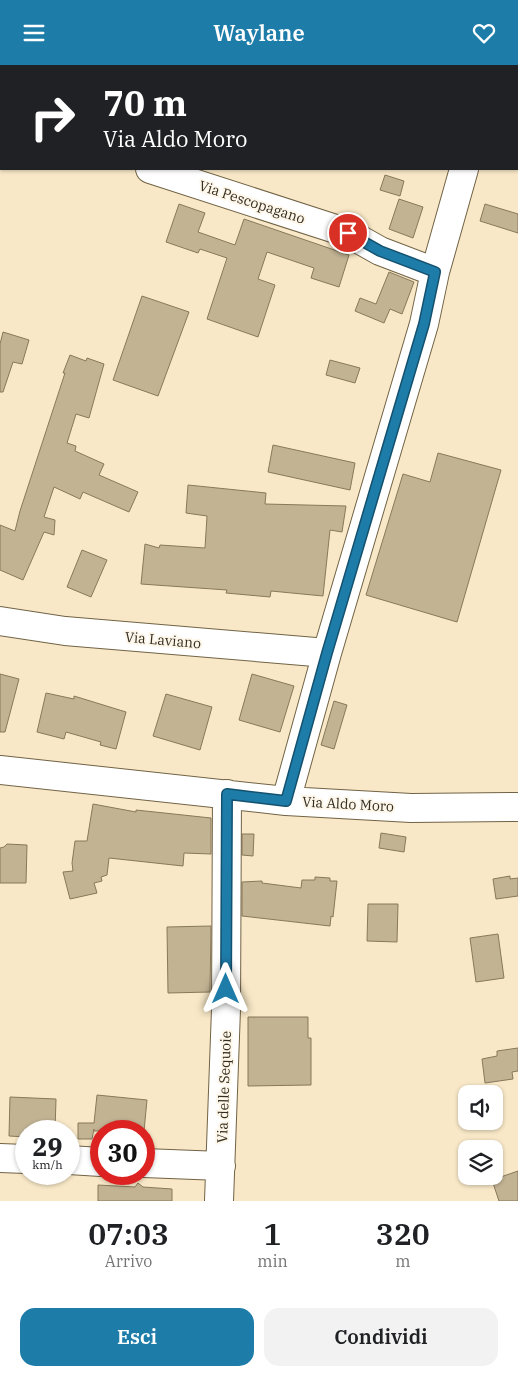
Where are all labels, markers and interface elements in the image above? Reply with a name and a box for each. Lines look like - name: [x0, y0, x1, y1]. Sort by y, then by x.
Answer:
- text: Waylane: [213, 18, 305, 47]
- icon: menu: [20, 19, 48, 47]
- icon: heart: [470, 19, 498, 47]
- text: 70 m: [103, 80, 187, 126]
- icon: right: [20, 85, 85, 150]
- text: Via Aldo Moro: [103, 124, 247, 153]
- street label: Via Pescopagano: [197, 176, 307, 228]
- pin: [327, 212, 369, 254]
- icon: arrive: [334, 219, 362, 247]
- street label: Via Laviano: [124, 628, 202, 652]
- street label: Via Aldo Moro: [302, 793, 394, 815]
- position arrow: [199, 962, 251, 1014]
- street label: Via delle Sequoie: [213, 1031, 235, 1143]
- map controls: [458, 1085, 503, 1185]
- button: sound: [458, 1085, 503, 1130]
- speed limit sign: 30: [90, 1120, 155, 1185]
- text: 29: [32, 1130, 63, 1163]
- button: layers: [458, 1140, 503, 1185]
- text: km/h: [32, 1157, 63, 1172]
- text: 07:03: [88, 1214, 169, 1253]
- text: 1: [263, 1214, 281, 1253]
- text: 320: [376, 1214, 430, 1253]
- text: Arrivo: [105, 1251, 152, 1271]
- text: min: [257, 1251, 288, 1271]
- text: m: [395, 1251, 410, 1271]
- button: Esci: [20, 1308, 254, 1366]
- button: Condividi: [264, 1308, 498, 1366]

